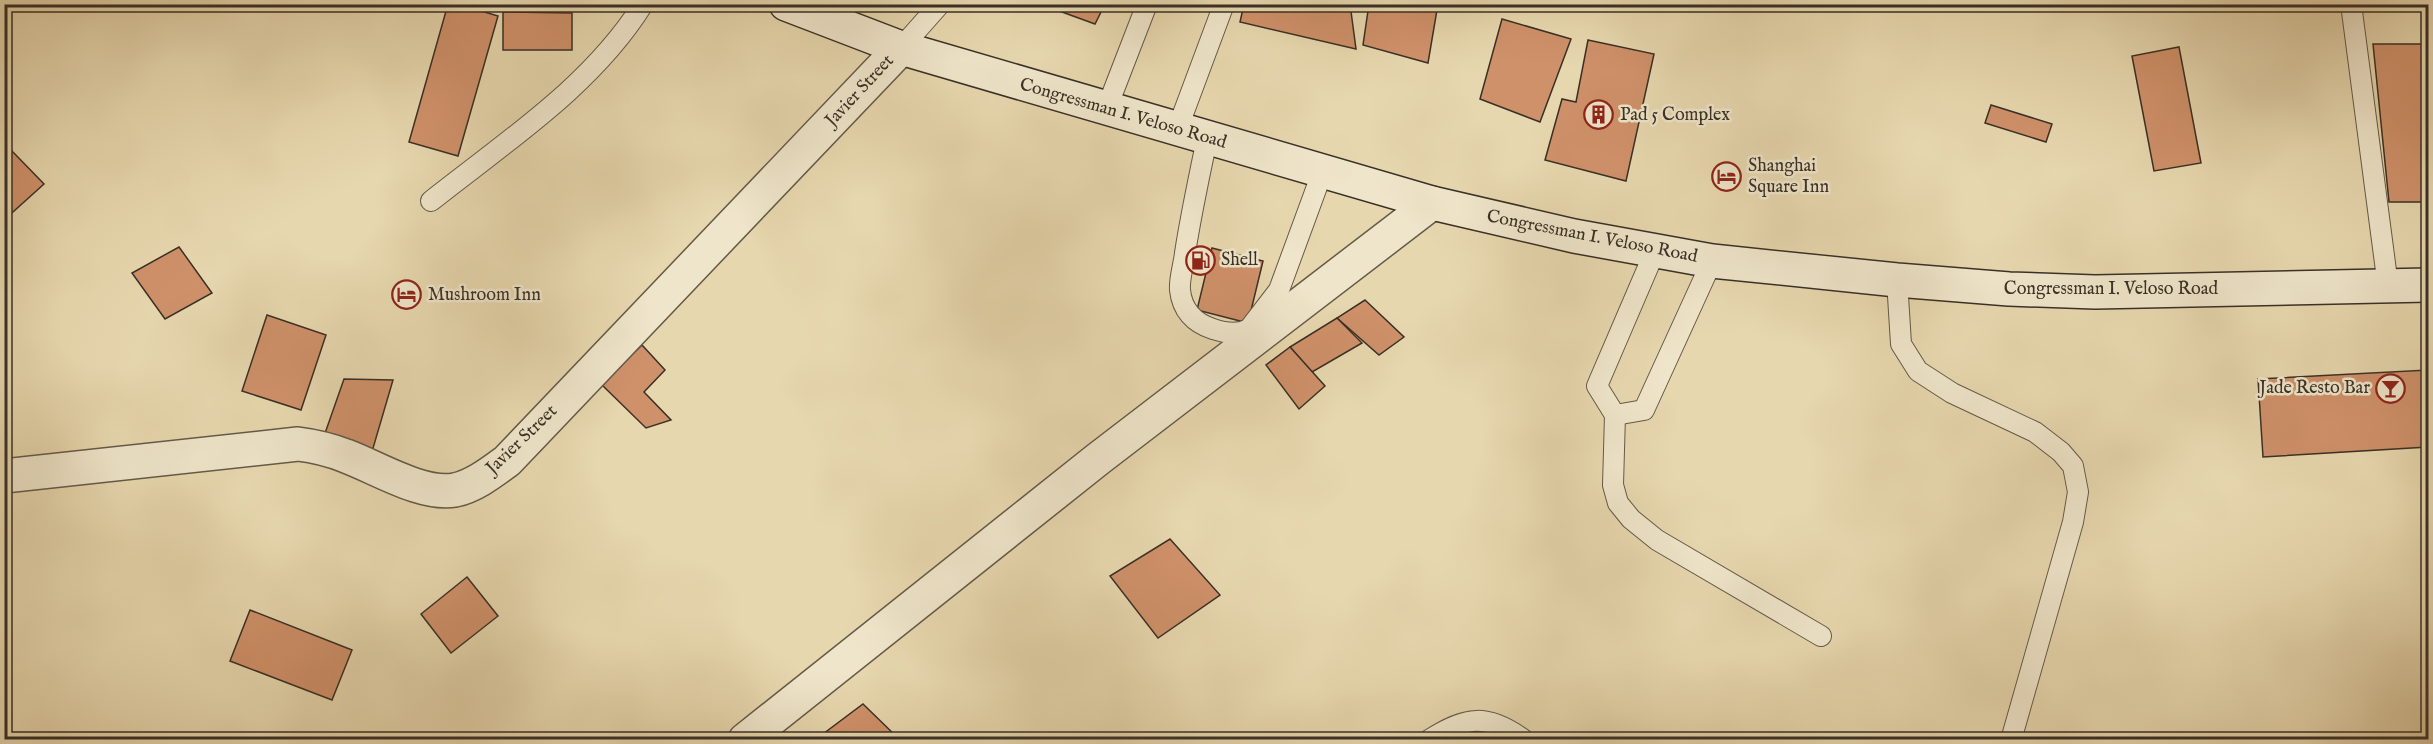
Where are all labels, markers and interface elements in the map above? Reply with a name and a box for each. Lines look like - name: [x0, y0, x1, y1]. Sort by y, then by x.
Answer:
- street label: Javier Street: [819, 50, 899, 133]
- street label: Congressman I. Veloso Road: [1017, 73, 1230, 155]
- building icon: Pad 5 Complex: [1583, 99, 1615, 131]
- place label: Pad 5 Complex: [1620, 104, 1730, 127]
- place label: Shanghai Square Inn: [1748, 155, 1829, 199]
- hotel icon: Shanghai Square Inn: [1711, 160, 1743, 192]
- street label: Congressman I. Veloso Road: [1485, 205, 1700, 269]
- fuel station icon: Shell: [1184, 244, 1216, 276]
- place label: Shell: [1221, 249, 1258, 272]
- street label: Congressman I. Veloso Road: [2004, 278, 2219, 301]
- hotel icon: Mushroom Inn: [391, 279, 423, 311]
- place label: Mushroom Inn: [428, 284, 541, 307]
- bar icon: Jade Resto Bar: [2375, 372, 2407, 404]
- place label: Jade Resto Bar: [2257, 377, 2370, 400]
- street label: Javier Street: [480, 400, 563, 481]

